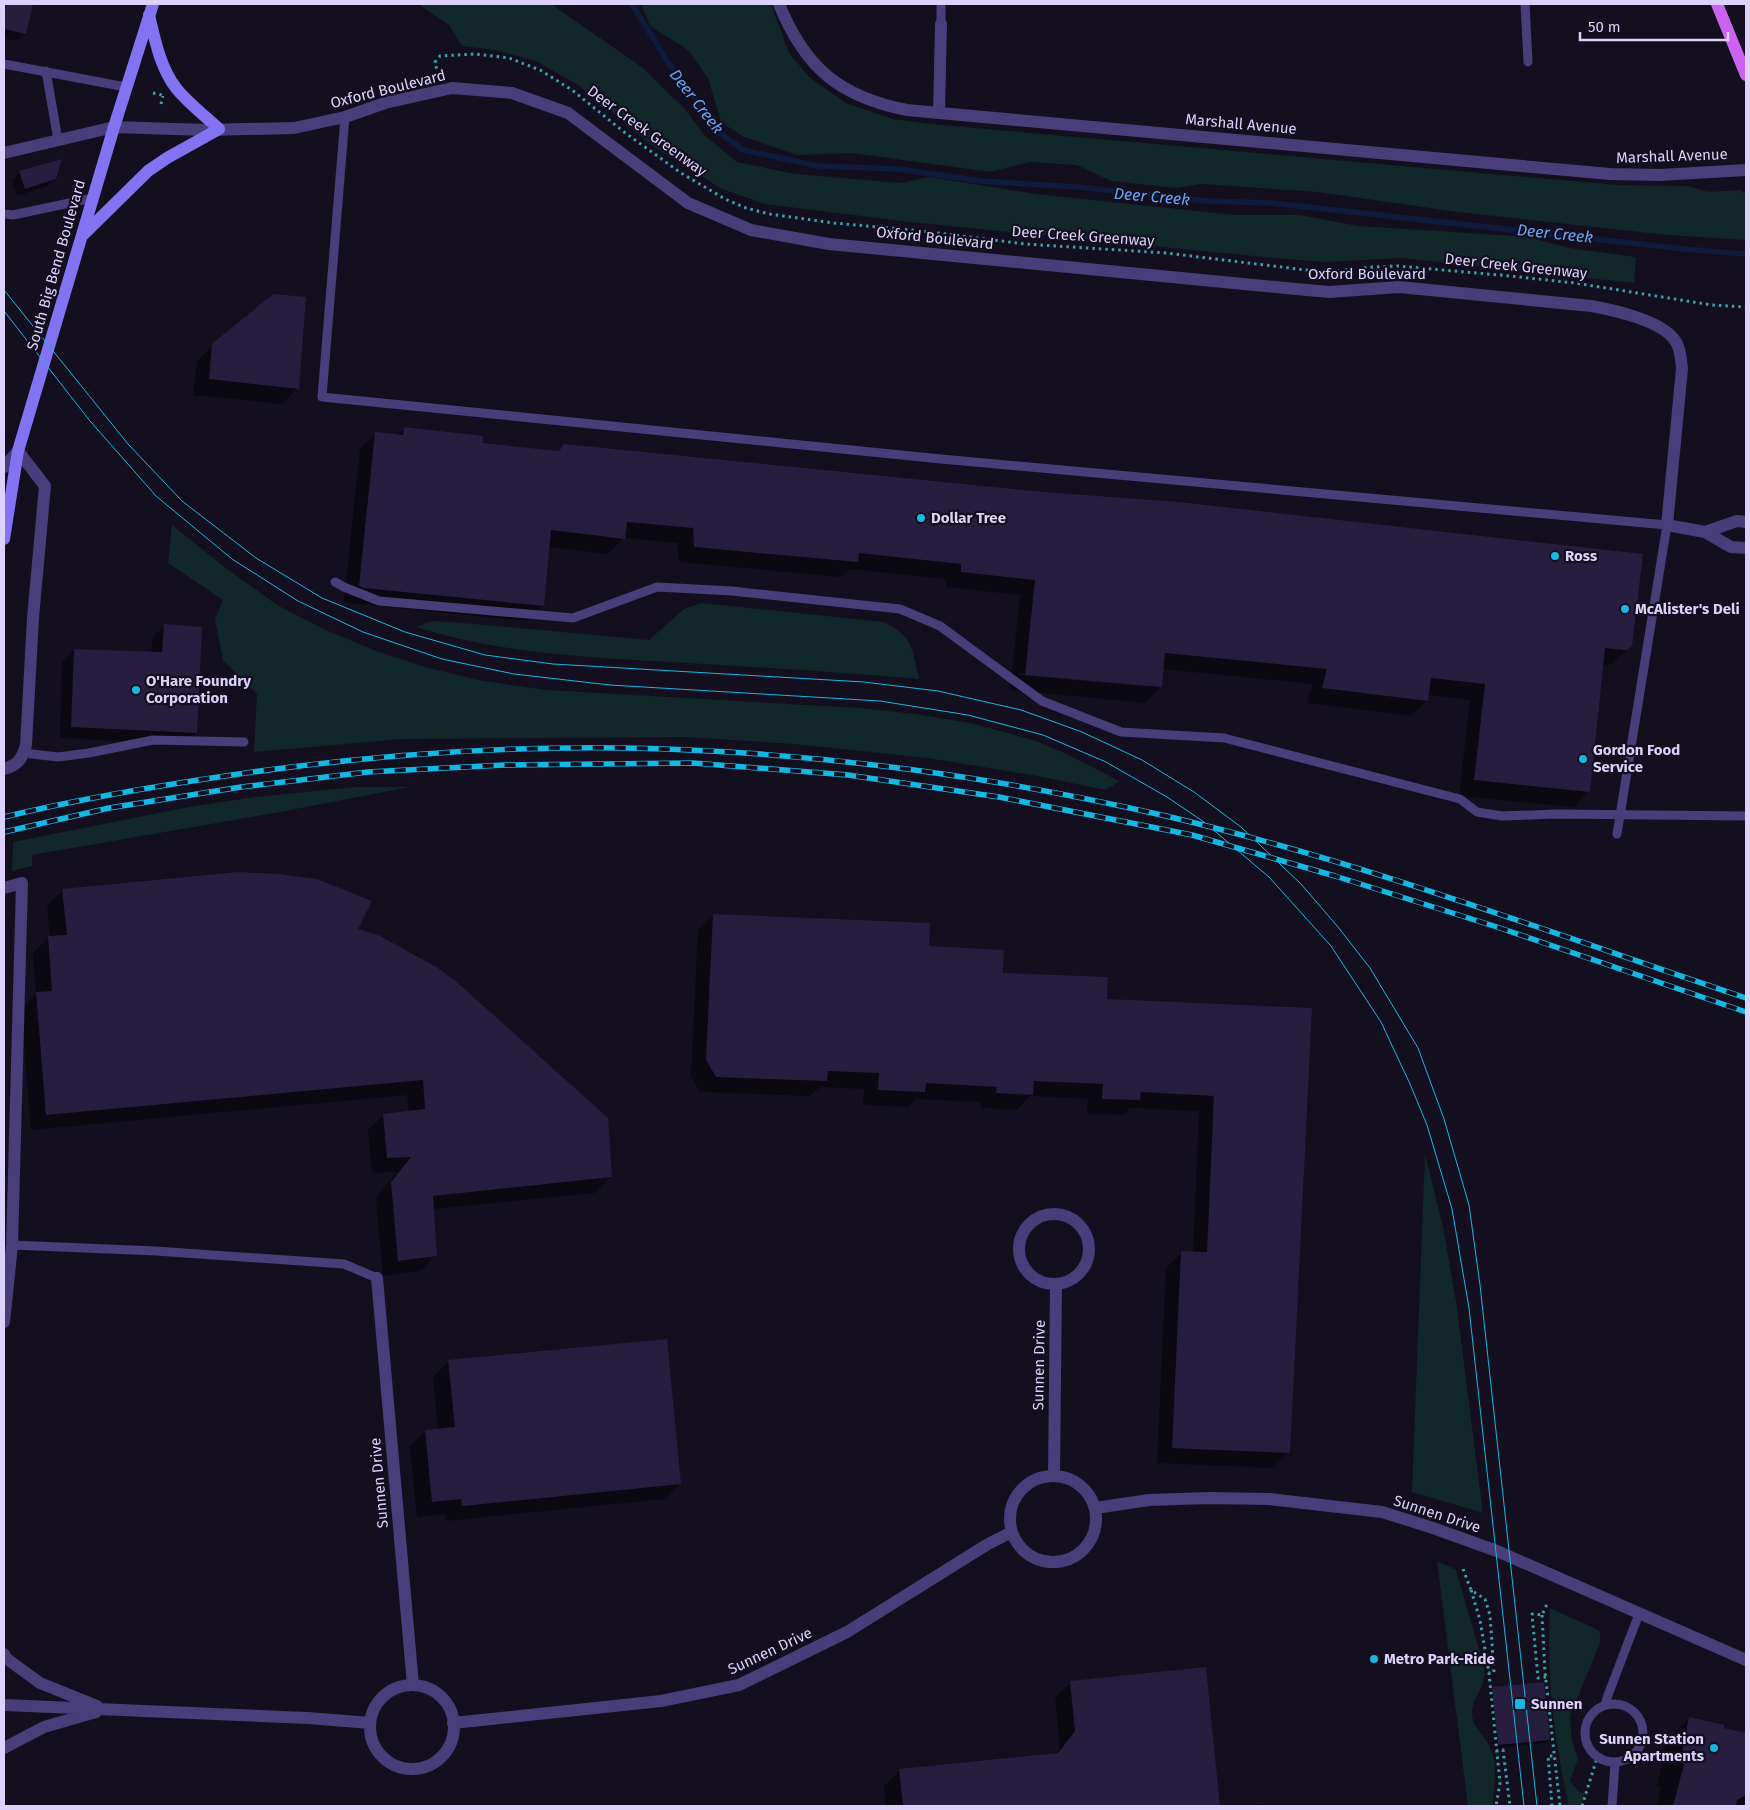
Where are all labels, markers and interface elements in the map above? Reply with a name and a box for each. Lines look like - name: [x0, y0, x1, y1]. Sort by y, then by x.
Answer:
- scale bar: [1580, 10, 1728, 42]
- text: 50 m: [1588, 18, 1621, 36]
- water label: Deer Creek: [666, 65, 728, 137]
- street label: Oxford Boulevard: [329, 66, 447, 112]
- street label: Deer Creek Greenway: [584, 82, 711, 181]
- street label: Marshall Avenue: [1185, 110, 1297, 138]
- street label: Marshall Avenue: [1616, 145, 1728, 167]
- street label: South Big Bend Boulevard: [23, 178, 89, 352]
- water label: Deer Creek: [1113, 184, 1191, 209]
- water label: Deer Creek: [1516, 220, 1594, 247]
- street label: Deer Creek Greenway: [1011, 222, 1156, 250]
- street label: Oxford Boulevard: [875, 223, 995, 253]
- street label: Deer Creek Greenway: [1444, 250, 1589, 282]
- street label: Oxford Boulevard: [1308, 265, 1426, 283]
- place label: Dollar Tree: [931, 509, 1006, 527]
- marker: Dollar Tree: [915, 512, 927, 524]
- place label: Ross: [1565, 547, 1597, 565]
- marker: Ross: [1549, 550, 1561, 562]
- place label: McAlister's Deli: [1635, 600, 1740, 618]
- marker: McAlister's Deli: [1619, 603, 1631, 615]
- place label: O'Hare Foundry Corporation: [146, 672, 251, 707]
- marker: O'Hare Foundry Corporation: [130, 684, 142, 696]
- place label: Gordon Food Service: [1593, 741, 1680, 776]
- marker: Gordon Food Service: [1577, 753, 1589, 765]
- street label: Sunnen Drive: [1029, 1320, 1049, 1410]
- street label: Sunnen Drive: [366, 1437, 392, 1529]
- street label: Sunnen Drive: [1391, 1491, 1483, 1537]
- street label: Sunnen Drive: [725, 1624, 815, 1678]
- place label: Metro Park-Ride: [1384, 1650, 1495, 1668]
- marker: Metro Park-Ride: [1368, 1653, 1380, 1665]
- place label: Sunnen: [1531, 1695, 1582, 1713]
- marker: Sunnen: [1513, 1697, 1527, 1711]
- place label: Sunnen Station Apartments: [1599, 1730, 1704, 1765]
- marker: Sunnen Station Apartments: [1708, 1742, 1720, 1754]

